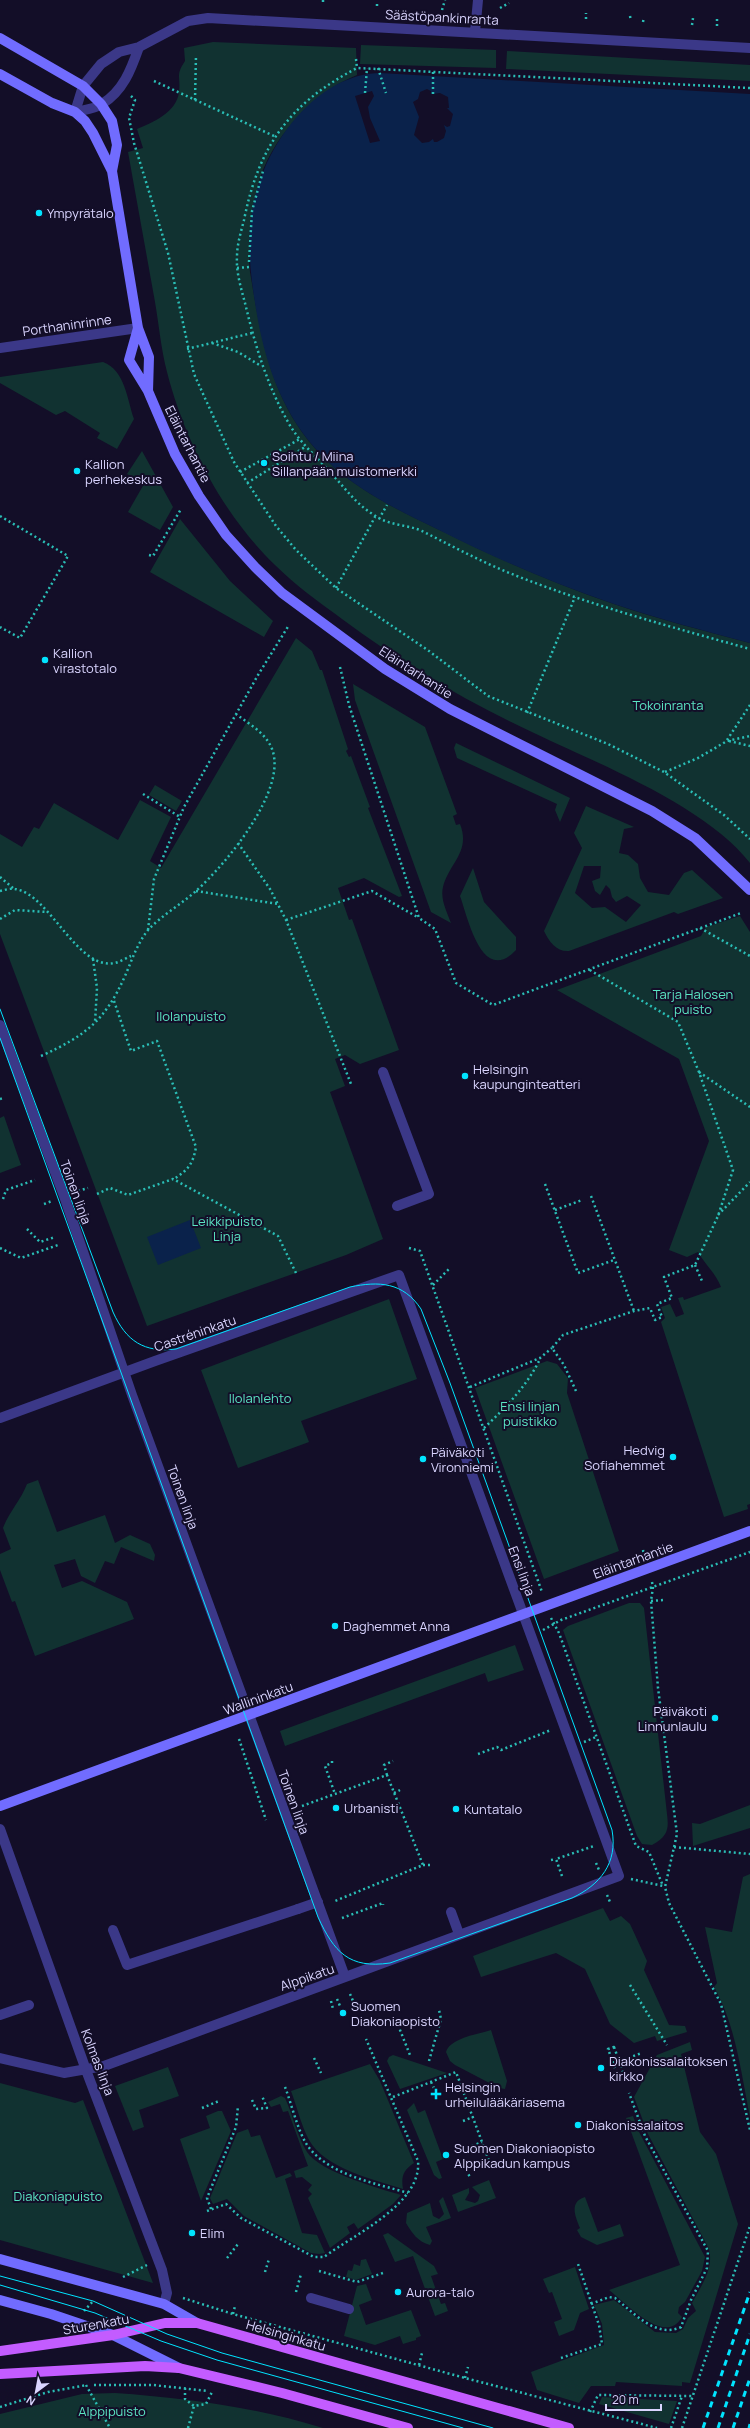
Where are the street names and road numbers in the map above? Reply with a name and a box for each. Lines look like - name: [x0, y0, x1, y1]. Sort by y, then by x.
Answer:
- street label: Säästöpankinranta: [385, 5, 499, 29]
- street label: Porthaninrinne: [21, 310, 113, 340]
- street label: Eläintarhantie: [161, 402, 215, 486]
- street label: Eläintarhantie: [376, 642, 456, 703]
- street label: Toinen linja: [56, 1157, 96, 1227]
- street label: Castréninkatu: [152, 1311, 238, 1355]
- street label: Toinen linja: [163, 1462, 203, 1532]
- street label: Eläintarhantie: [590, 1537, 676, 1583]
- street label: Ensi linja: [504, 1544, 540, 1598]
- street label: Wallininkatu: [221, 1677, 295, 1719]
- street label: Toinen linja: [274, 1767, 314, 1837]
- street label: Alppikatu: [277, 1959, 337, 1995]
- street label: Kolmas linja: [77, 2026, 119, 2098]
- street label: Sturenkatu: [61, 2309, 131, 2339]
- street label: Helsinginkatu: [244, 2315, 328, 2355]

